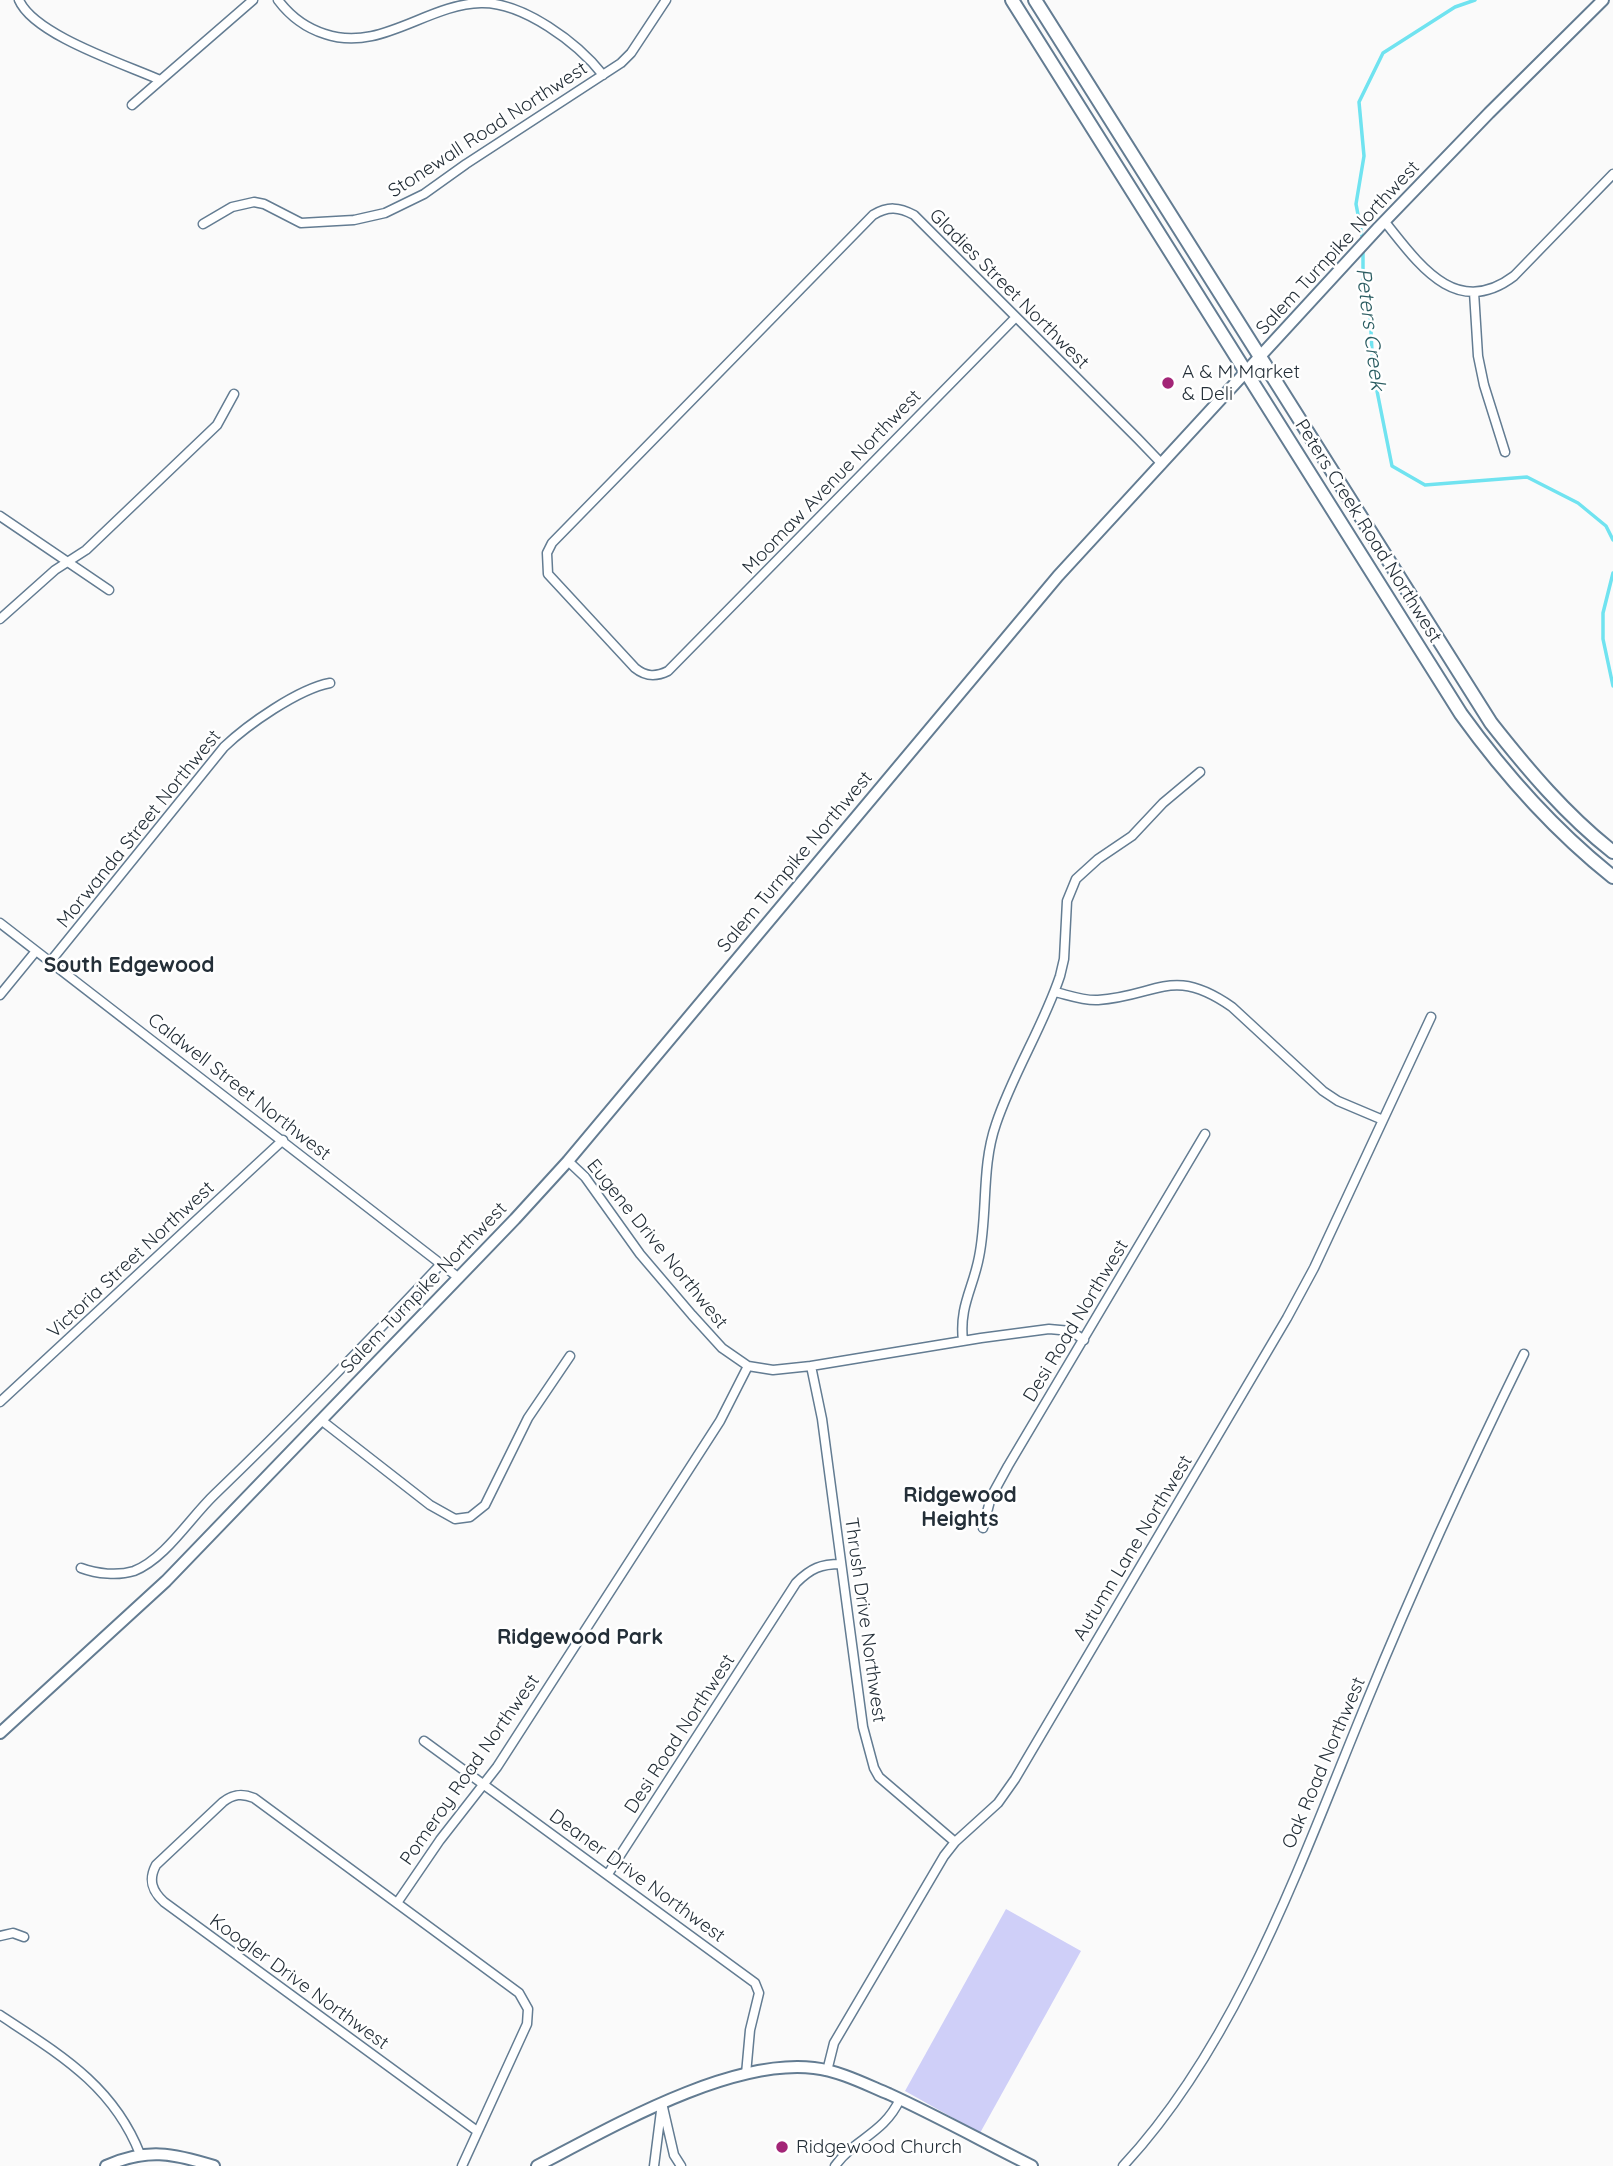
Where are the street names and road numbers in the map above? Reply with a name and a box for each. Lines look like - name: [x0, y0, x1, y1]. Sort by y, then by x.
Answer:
- street label: Stonewall Road Northwest: [384, 57, 592, 203]
- street label: Salem Turnpike Northwest: [1251, 156, 1425, 340]
- street label: Gladies Street Northwest: [924, 204, 1094, 374]
- street label: Moomaw Avenue Northwest: [738, 385, 926, 579]
- street label: Peters Creek Road Northwest: [1290, 415, 1446, 647]
- street label: Morwanda Street Northwest: [52, 726, 226, 932]
- street label: Salem Turnpike Northwest: [713, 767, 877, 957]
- street label: Caldwell Street Northwest: [143, 1008, 335, 1166]
- street label: Eugene Drive Northwest: [582, 1155, 732, 1333]
- street label: Victoria Street Northwest: [43, 1177, 219, 1343]
- street label: Salem Turnpike Northwest: [336, 1198, 512, 1378]
- street label: Desi Road Northwest: [1019, 1236, 1133, 1406]
- street label: Autumn Lane Northwest: [1069, 1451, 1197, 1645]
- street label: Thrush Drive Northwest: [839, 1516, 891, 1724]
- street label: Desi Road Northwest: [620, 1650, 740, 1818]
- street label: Pomeroy Road Northwest: [395, 1670, 545, 1870]
- street label: Oak Road Northwest: [1278, 1674, 1370, 1852]
- street label: Deaner Drive Northwest: [545, 1805, 729, 1947]
- street label: Koogler Drive Northwest: [205, 1909, 393, 2055]

